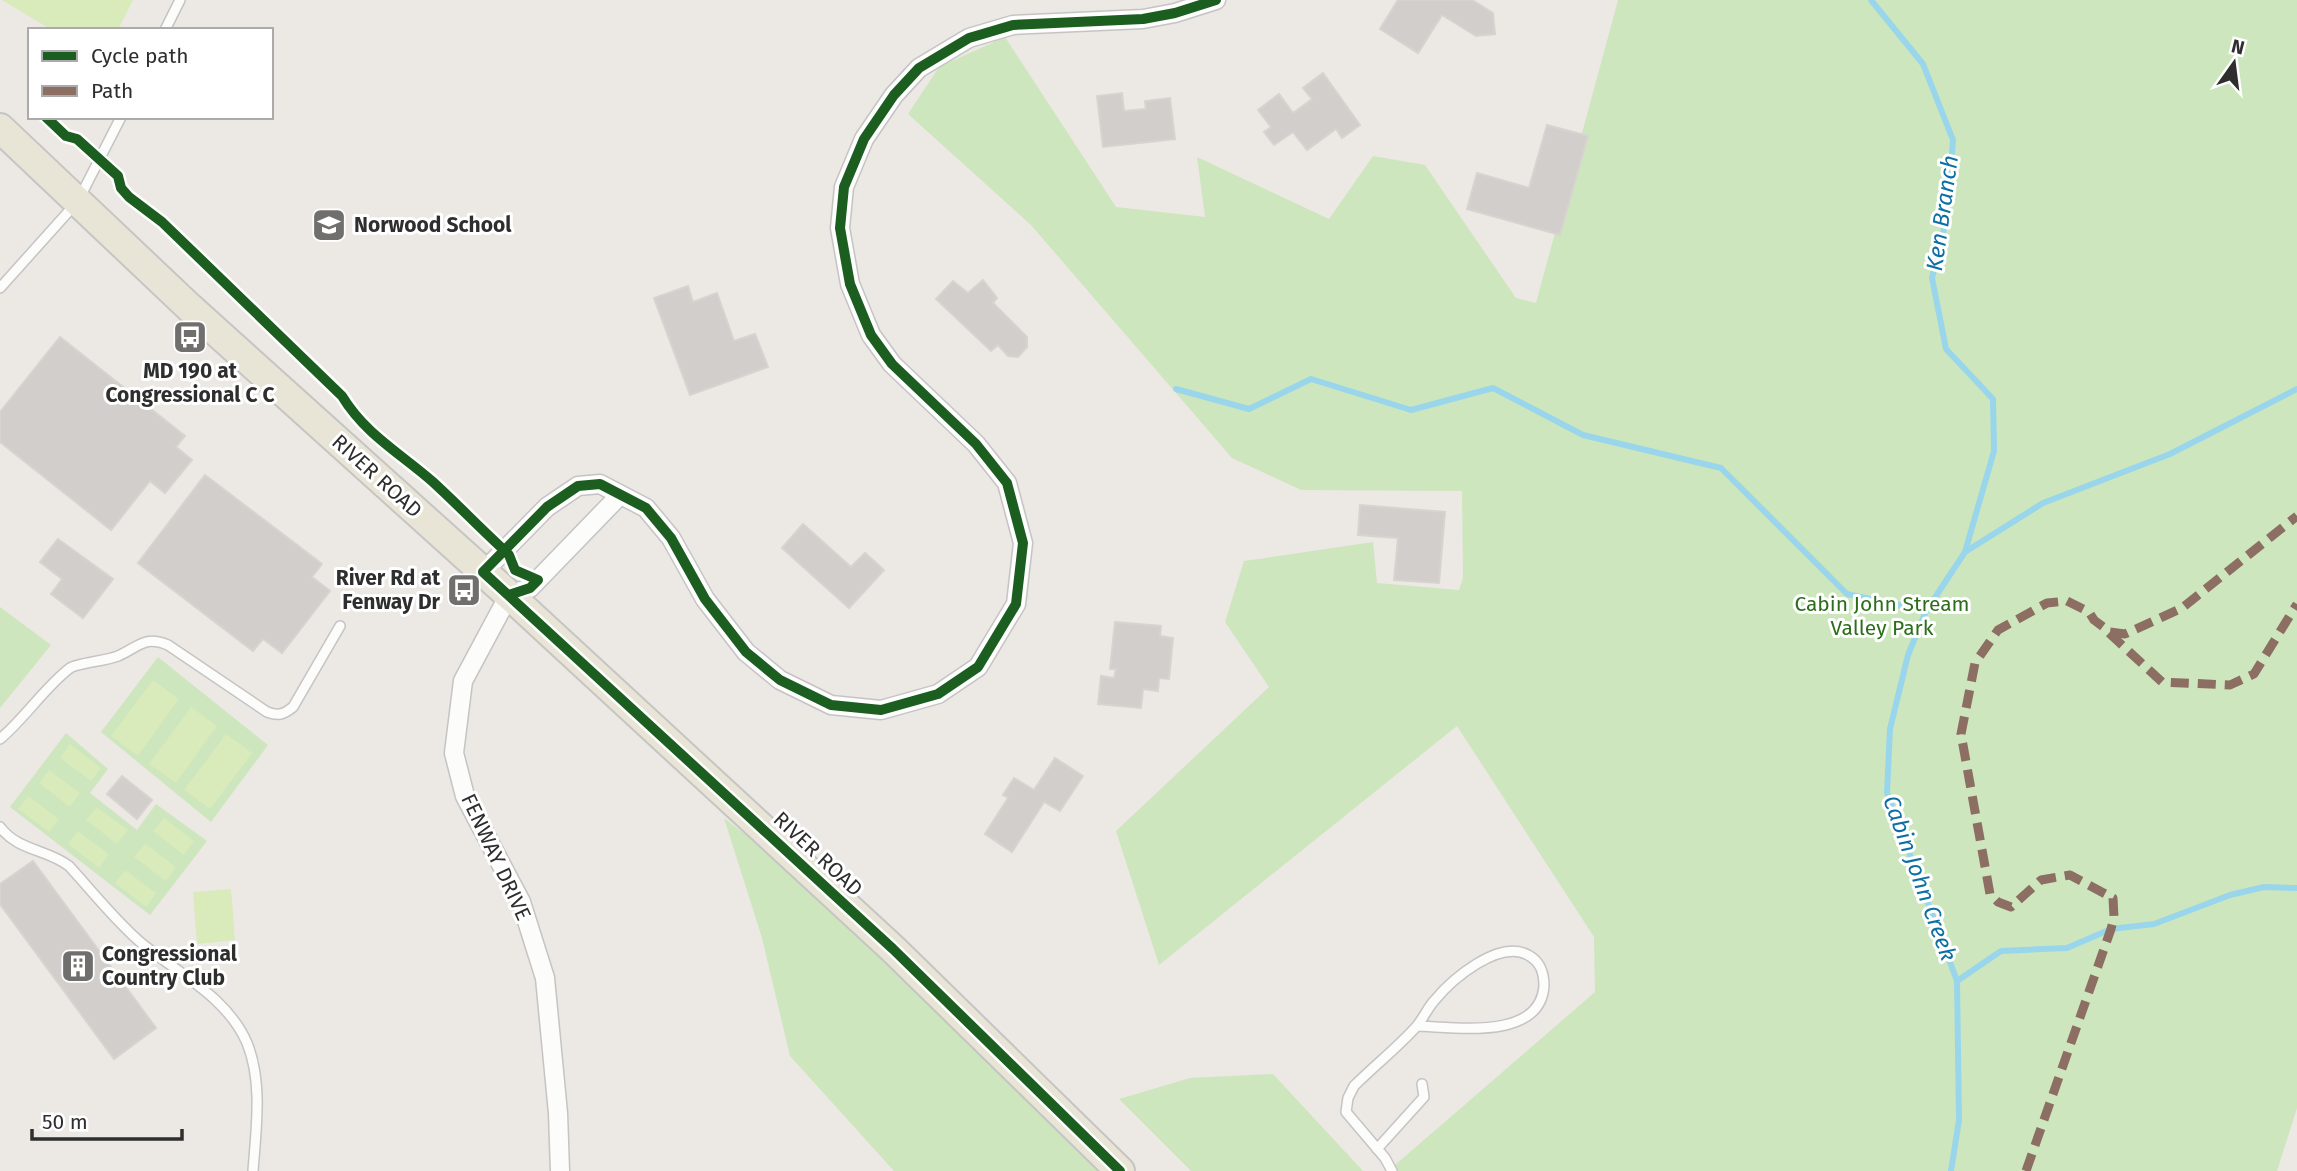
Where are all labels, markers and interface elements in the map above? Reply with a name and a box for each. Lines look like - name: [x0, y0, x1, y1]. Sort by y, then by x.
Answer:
- legend: [28, 28, 273, 119]
- north arrow: [2199, 28, 2269, 98]
- text: N: [2229, 34, 2247, 60]
- text: Cycle path: [91, 43, 189, 69]
- text: Path: [91, 78, 133, 104]
- water label: Ken Branch: [1920, 153, 1964, 273]
- school or university icon: Norwood School: [310, 206, 348, 244]
- place label: Norwood School: [354, 212, 512, 238]
- bus stop icon: MD 190 at Congressional C C: [171, 318, 209, 356]
- place label: MD 190 at Congressional C C: [105, 358, 275, 408]
- street label: RIVER ROAD: [327, 429, 427, 523]
- place label: River Rd at Fenway Dr: [336, 565, 441, 615]
- bus stop icon: River Rd at Fenway Dr: [445, 571, 483, 609]
- park label: Cabin John Stream Valley Park: [1794, 591, 1970, 641]
- street label: FENWAY DRIVE: [455, 790, 537, 924]
- water label: Cabin John Creek: [1877, 791, 1963, 965]
- street label: RIVER ROAD: [768, 806, 868, 902]
- place label: Congressional Country Club: [102, 941, 238, 991]
- building icon: Congressional Country Club: [59, 947, 97, 985]
- scale bar: [32, 1098, 182, 1142]
- text: 50 m: [42, 1109, 88, 1135]

